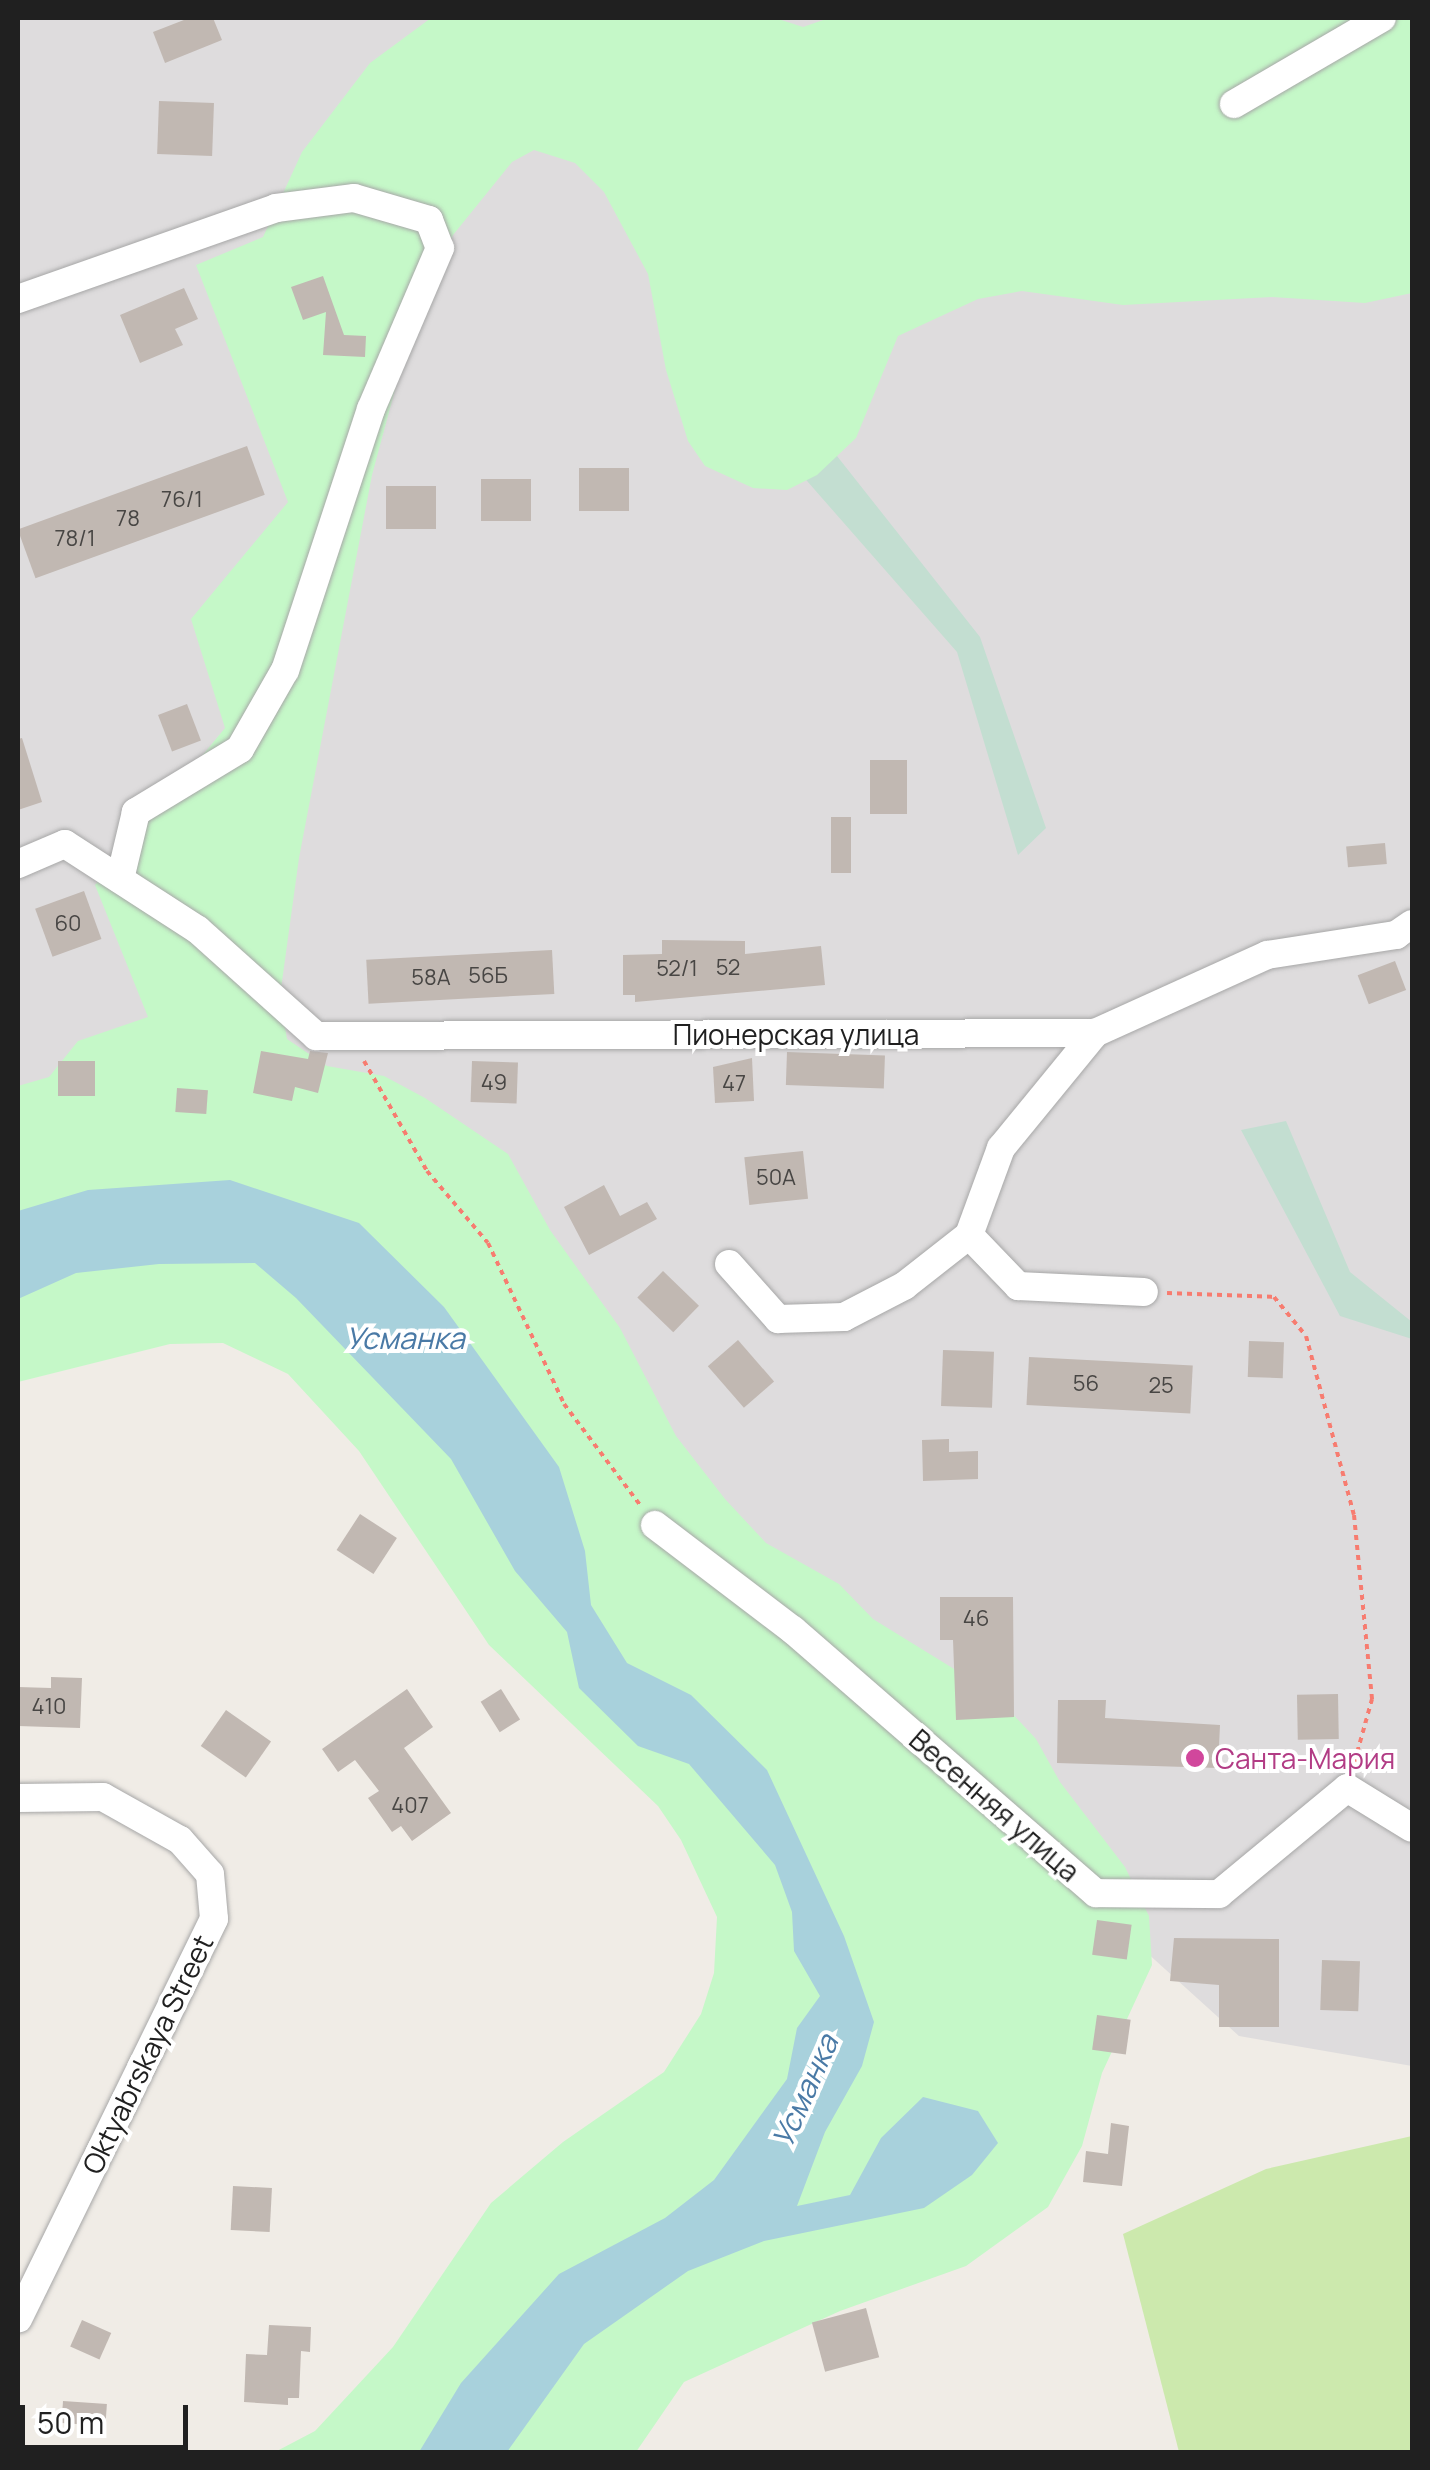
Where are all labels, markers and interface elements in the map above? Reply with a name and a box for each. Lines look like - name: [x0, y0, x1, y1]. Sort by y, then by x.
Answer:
- house number: 76/1: [161, 487, 203, 513]
- house number: 78: [116, 506, 140, 532]
- house number: 78/1: [55, 526, 95, 552]
- house number: 60: [54, 911, 82, 937]
- house number: 52: [716, 955, 740, 981]
- house number: 52/1: [656, 956, 698, 982]
- house number: 56Б: [468, 963, 508, 989]
- house number: 58А: [411, 965, 451, 991]
- street label: Пионерская улица: [673, 1017, 919, 1051]
- house number: 49: [481, 1070, 507, 1096]
- house number: 47: [722, 1071, 746, 1097]
- house number: 50А: [756, 1165, 796, 1191]
- water label: Усманка: [345, 1320, 465, 1356]
- house number: 56: [1073, 1371, 1099, 1397]
- house number: 25: [1148, 1373, 1174, 1399]
- house number: 46: [963, 1606, 989, 1632]
- house number: 410: [32, 1694, 66, 1720]
- street label: Весенняя улица: [903, 1722, 1087, 1888]
- place label: Санта-Мария: [1215, 1741, 1395, 1775]
- marker: Санта-Мария: [1184, 1747, 1206, 1769]
- house number: 407: [391, 1793, 429, 1819]
- street label: Oktyabrskaya Street: [75, 1929, 219, 2179]
- water label: Усманка: [764, 2029, 846, 2153]
- scale bar: [25, 2385, 192, 2447]
- text: 50 m: [37, 2402, 104, 2443]

